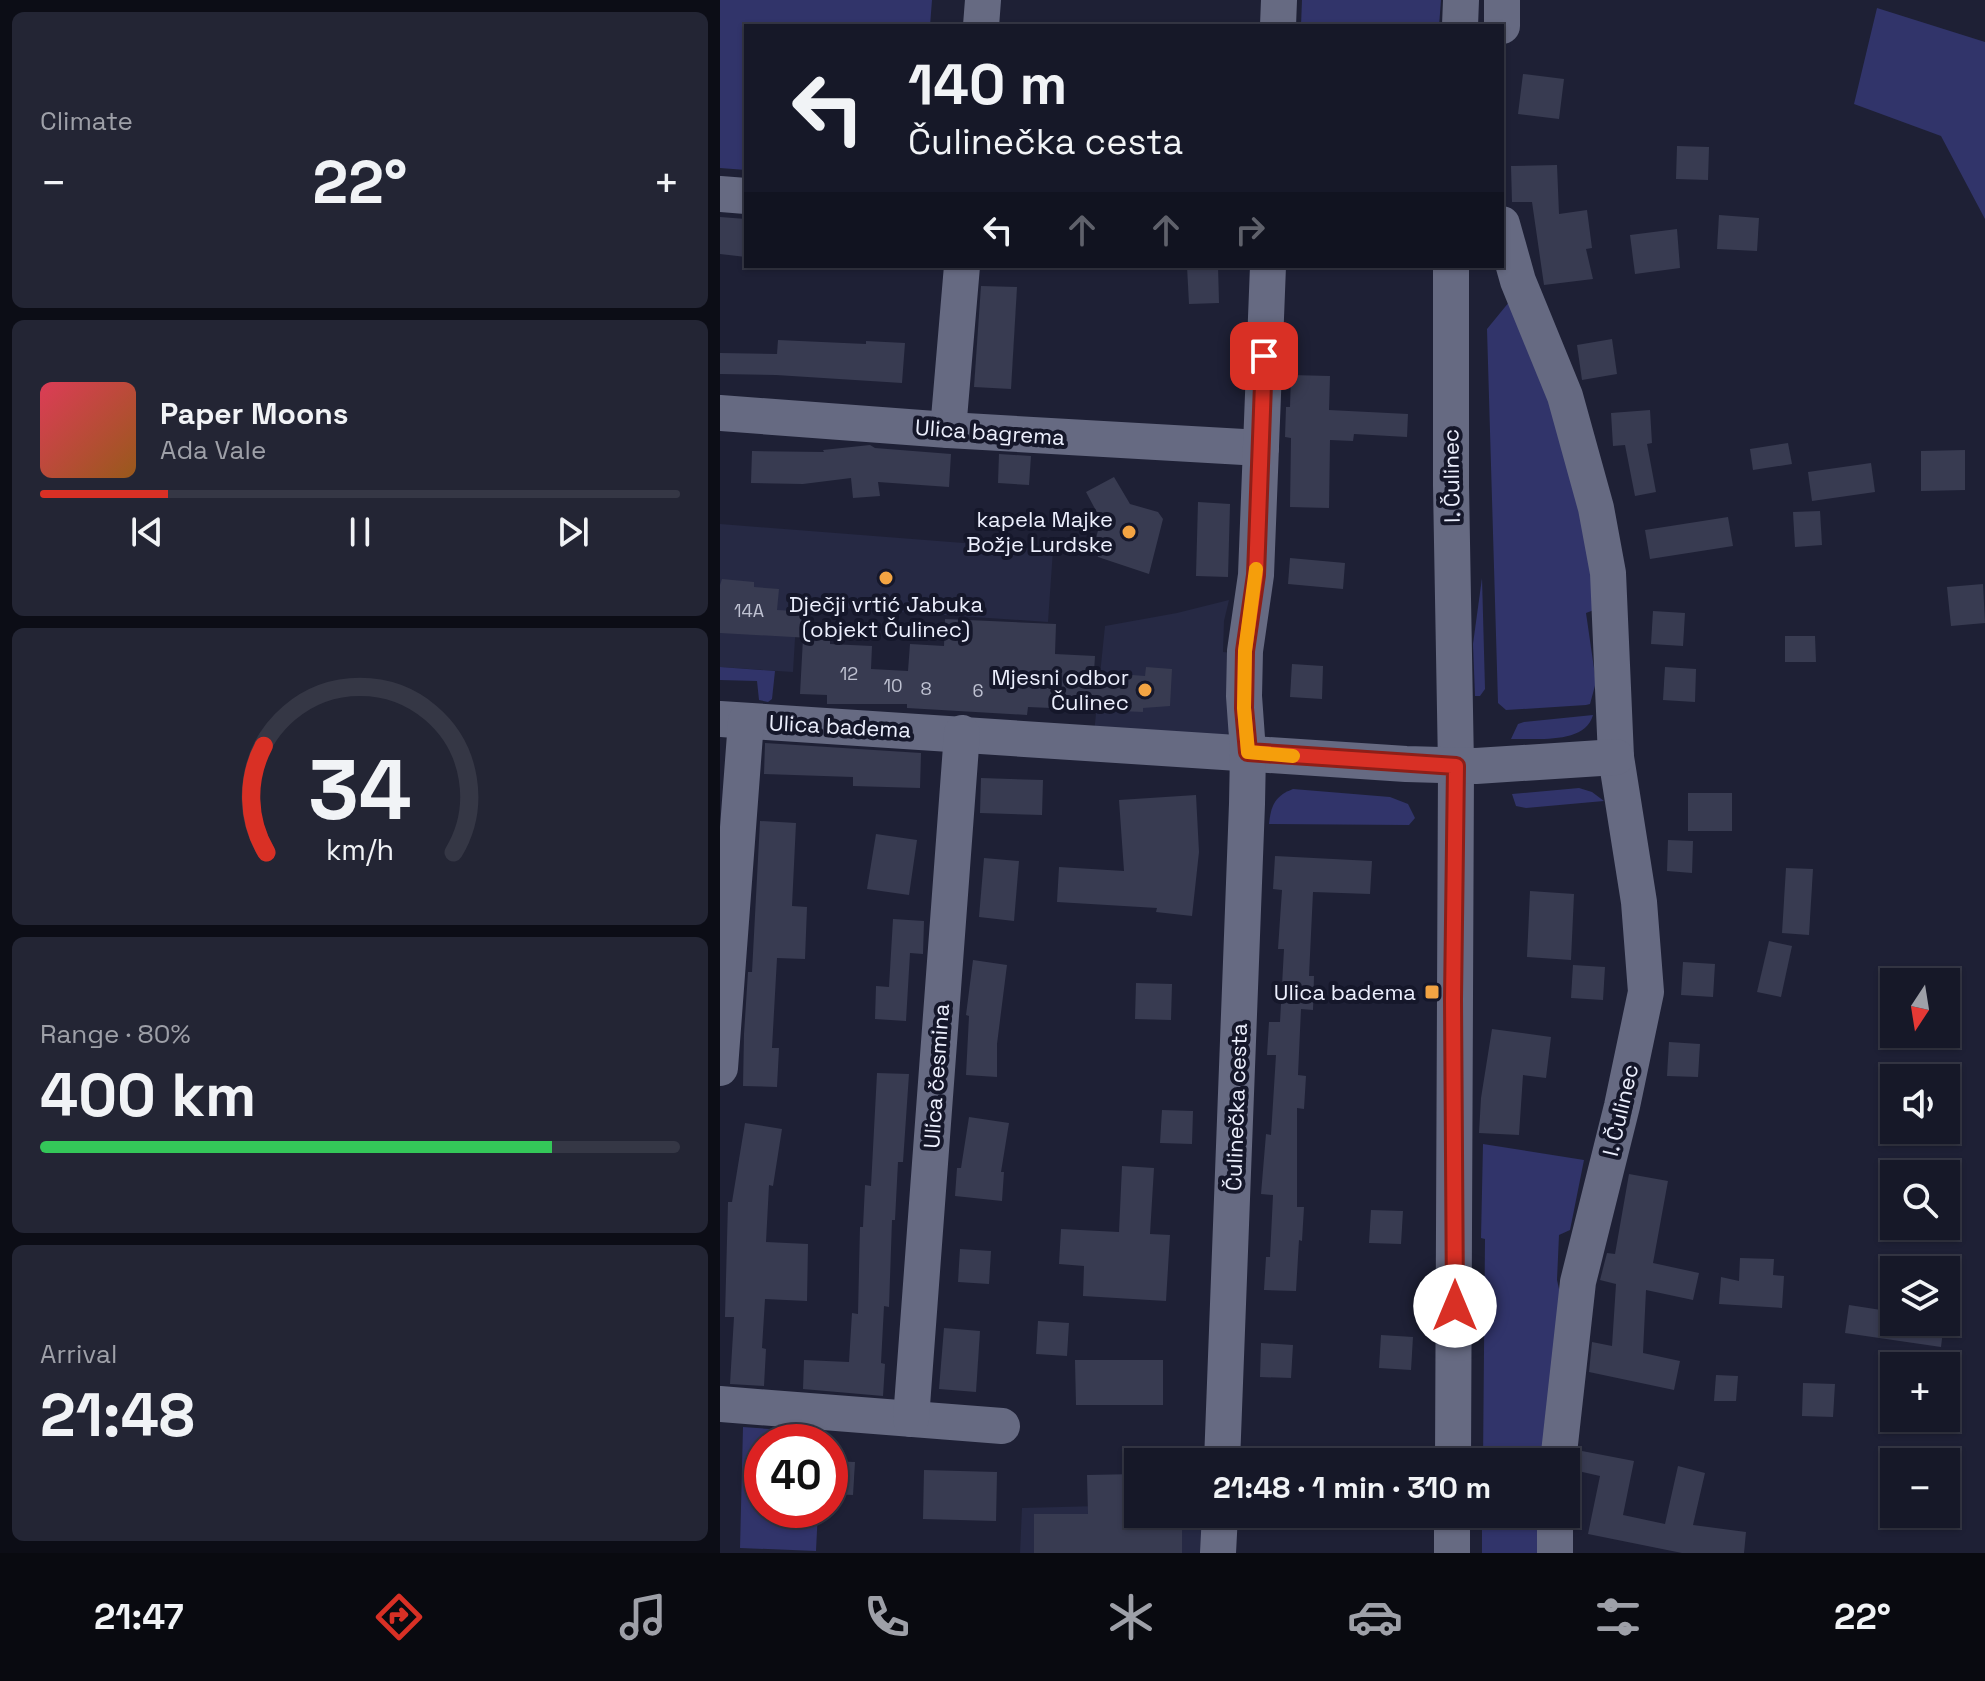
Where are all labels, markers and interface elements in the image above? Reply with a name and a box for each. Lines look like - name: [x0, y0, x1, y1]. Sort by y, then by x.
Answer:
- text: 140 m: [908, 49, 1067, 120]
- icon: left: [776, 56, 880, 160]
- text: Climate: [40, 104, 133, 138]
- text: Čulinečka cesta: [908, 119, 1183, 165]
- text: 22°: [313, 144, 407, 221]
- text: −: [40, 155, 67, 211]
- text: +: [653, 155, 680, 211]
- icon: left: [976, 208, 1020, 252]
- icon: ahead: [1060, 208, 1104, 252]
- icon: ahead: [1144, 208, 1188, 252]
- icon: right: [1228, 208, 1272, 252]
- pin: [1230, 322, 1298, 390]
- icon: arrive: [1242, 334, 1286, 378]
- text: Paper Moons: [160, 394, 349, 433]
- street label: Ulica bagrema: [914, 413, 1066, 451]
- street label: I. Čulinec: [1436, 429, 1466, 523]
- text: Ada Vale: [160, 433, 266, 467]
- place label: kapela Majke Božje Lurdske: [966, 505, 1113, 558]
- icon: previous: [125, 510, 169, 554]
- icon: pause: [338, 510, 382, 554]
- icon: next: [551, 510, 595, 554]
- marker: kapela Majke Božje Lurdske: [1120, 523, 1138, 541]
- marker: Dječji vrtić Jabuka (objekt Čulinec): [877, 569, 895, 587]
- place label: Dječji vrtić Jabuka (objekt Čulinec): [789, 590, 983, 643]
- house number: 14A: [734, 599, 764, 622]
- house number: 12: [840, 662, 858, 685]
- place label: Mjesni odbor Čulinec: [992, 663, 1129, 716]
- house number: 10: [883, 674, 903, 697]
- house number: 8: [920, 677, 932, 700]
- house number: 6: [972, 679, 984, 702]
- marker: Mjesni odbor Čulinec: [1136, 681, 1154, 699]
- street label: Ulica badema: [768, 708, 912, 744]
- text: 34: [308, 736, 412, 842]
- text: km/h: [326, 832, 394, 868]
- north arrow: [1880, 968, 1960, 1048]
- map controls: [1880, 968, 1960, 1528]
- place label: Ulica badema: [1274, 978, 1416, 1006]
- marker: Ulica badema: [1423, 983, 1441, 1001]
- street label: Ulica česmina: [917, 1002, 955, 1149]
- text: Range · 80%: [40, 1017, 191, 1051]
- street label: Čulinečka cesta: [1219, 1022, 1253, 1192]
- text: 400 km: [40, 1057, 256, 1134]
- street label: I. Čulinec: [1596, 1061, 1644, 1159]
- button: sound: [1880, 1064, 1960, 1144]
- button: search: [1880, 1160, 1960, 1240]
- button: layers: [1880, 1256, 1960, 1336]
- position arrow: [1413, 1264, 1497, 1348]
- text: Arrival: [40, 1337, 117, 1371]
- button: +: [1880, 1352, 1960, 1432]
- text: 21:48: [40, 1377, 195, 1454]
- speed limit sign: 40: [744, 1424, 848, 1528]
- button: −: [1880, 1448, 1960, 1528]
- text: 21:48 · 1 min · 310 m: [1213, 1468, 1491, 1507]
- icon: directions: [371, 1589, 427, 1645]
- icon: music: [615, 1589, 671, 1645]
- icon: phone: [859, 1589, 915, 1645]
- icon: climate: [1103, 1589, 1159, 1645]
- icon: car: [1347, 1589, 1403, 1645]
- icon: filters: [1590, 1589, 1646, 1645]
- text: 21:47: [94, 1594, 184, 1640]
- text: 22°: [1834, 1594, 1891, 1640]

